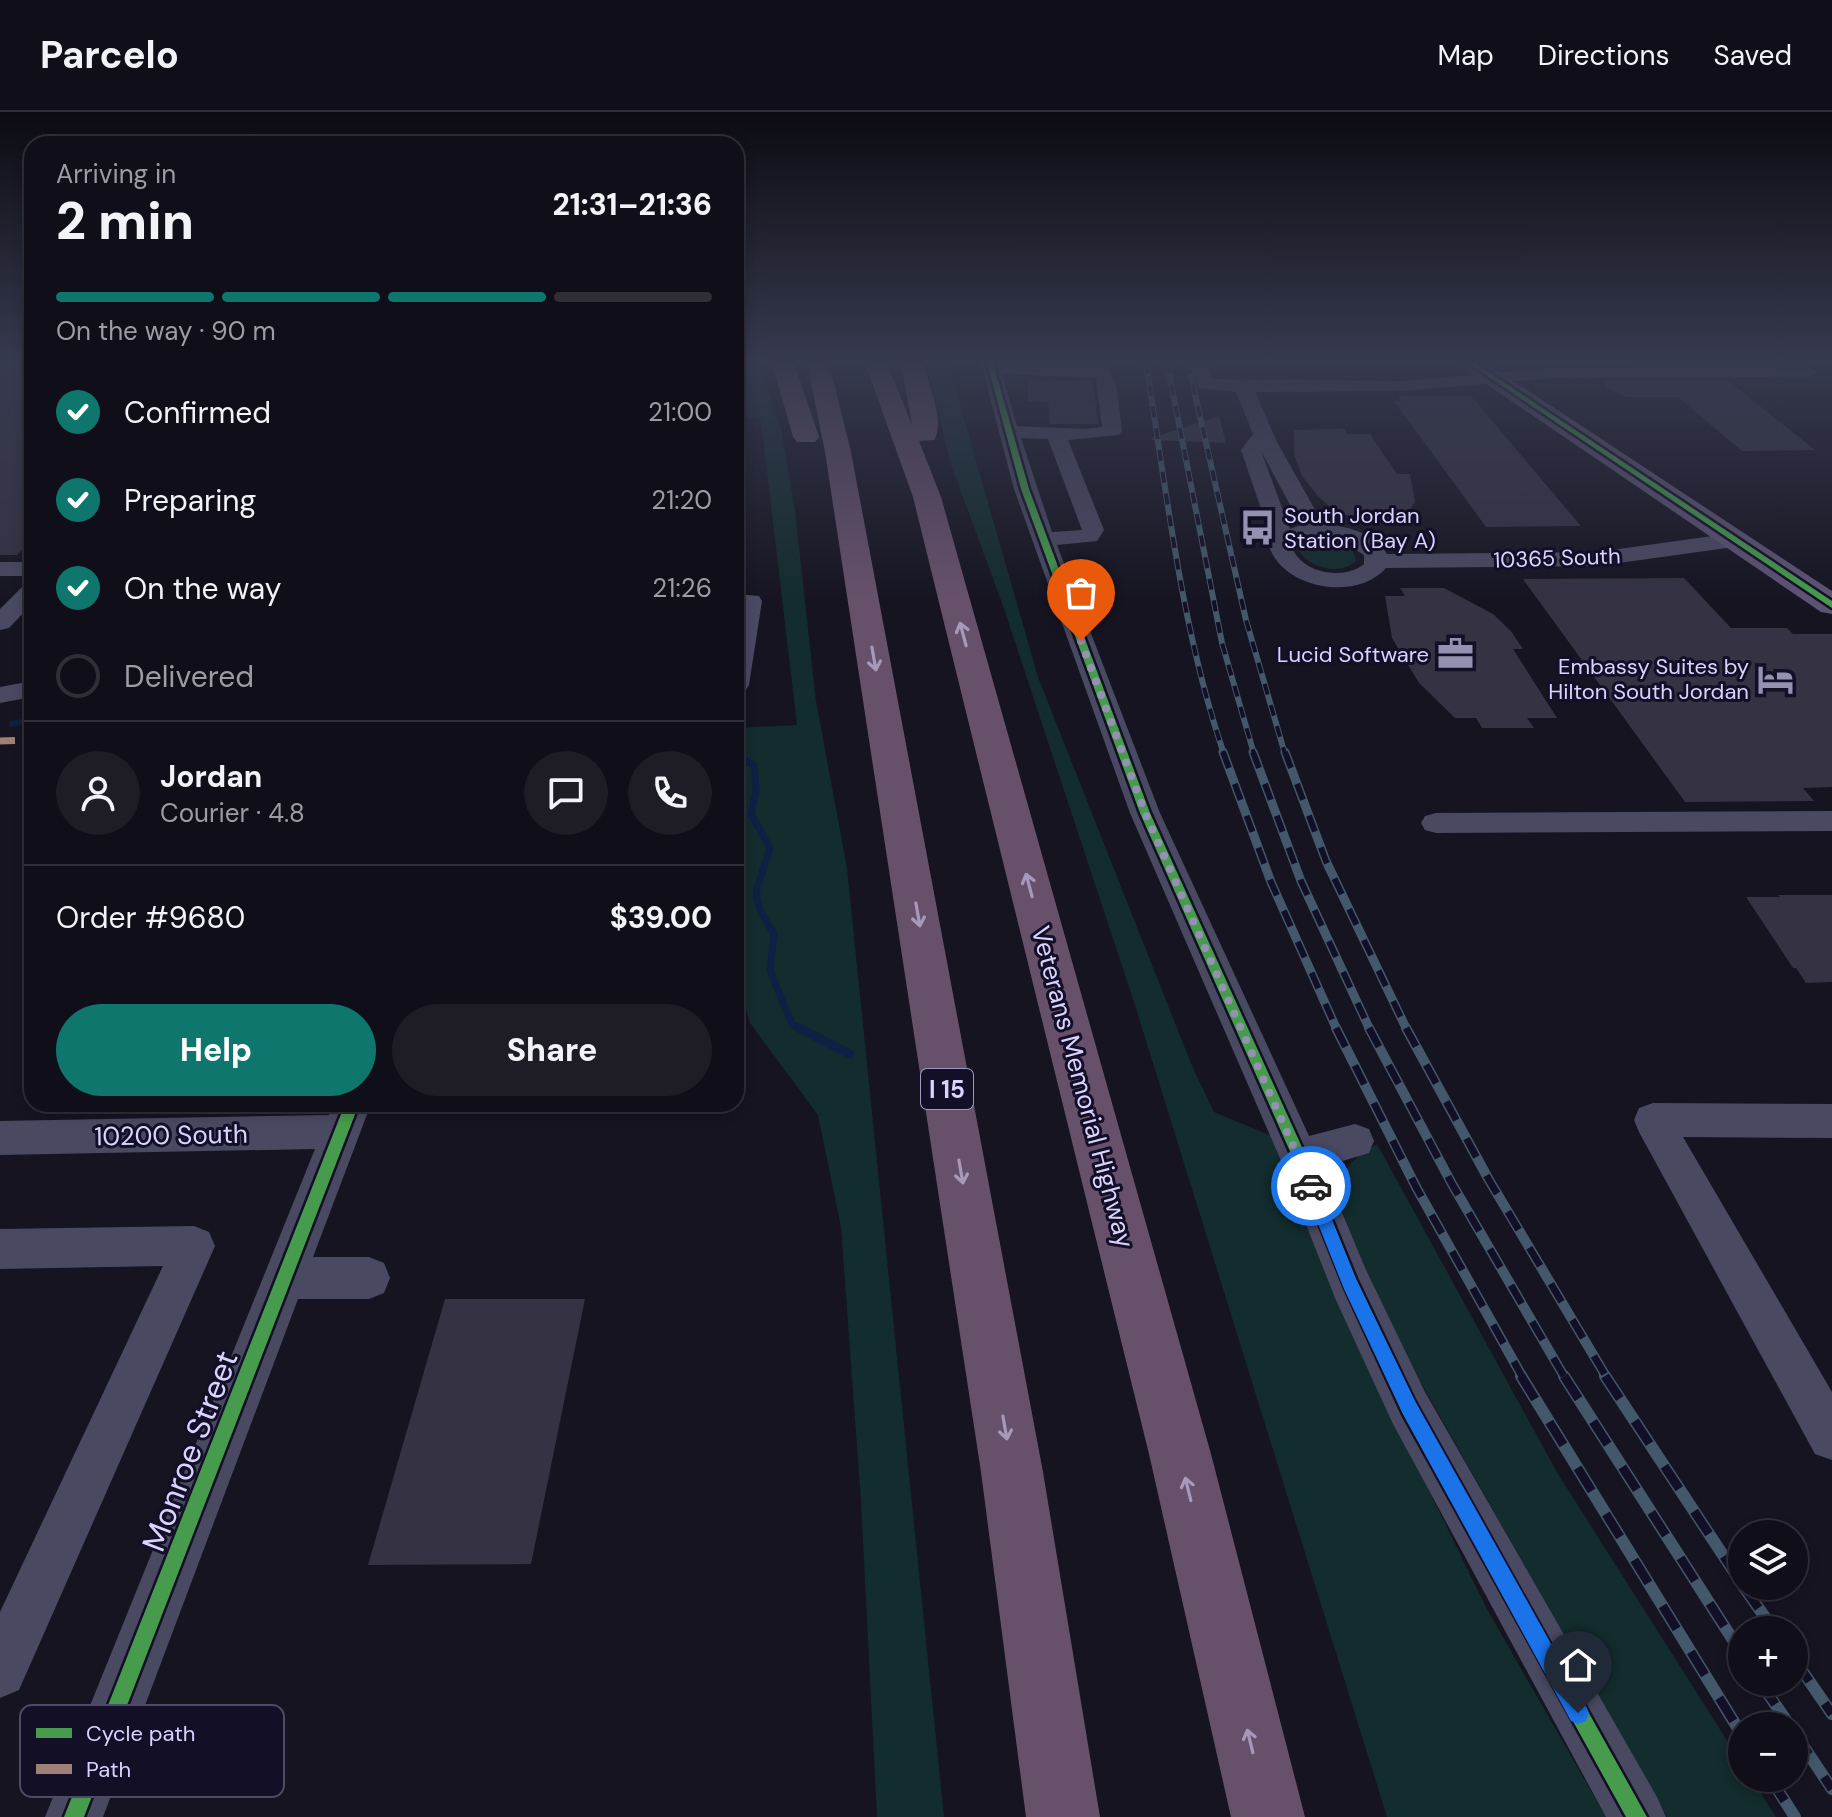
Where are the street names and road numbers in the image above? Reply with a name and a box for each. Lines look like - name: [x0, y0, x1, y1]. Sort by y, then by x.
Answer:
- street label: 10365 South: [1493, 541, 1621, 575]
- street label: Veterans Memorial Highway: [1024, 922, 1142, 1252]
- road number: I 15: [921, 1069, 973, 1109]
- street label: 10200 South: [94, 1117, 248, 1153]
- street label: Monroe Street: [132, 1345, 248, 1557]

